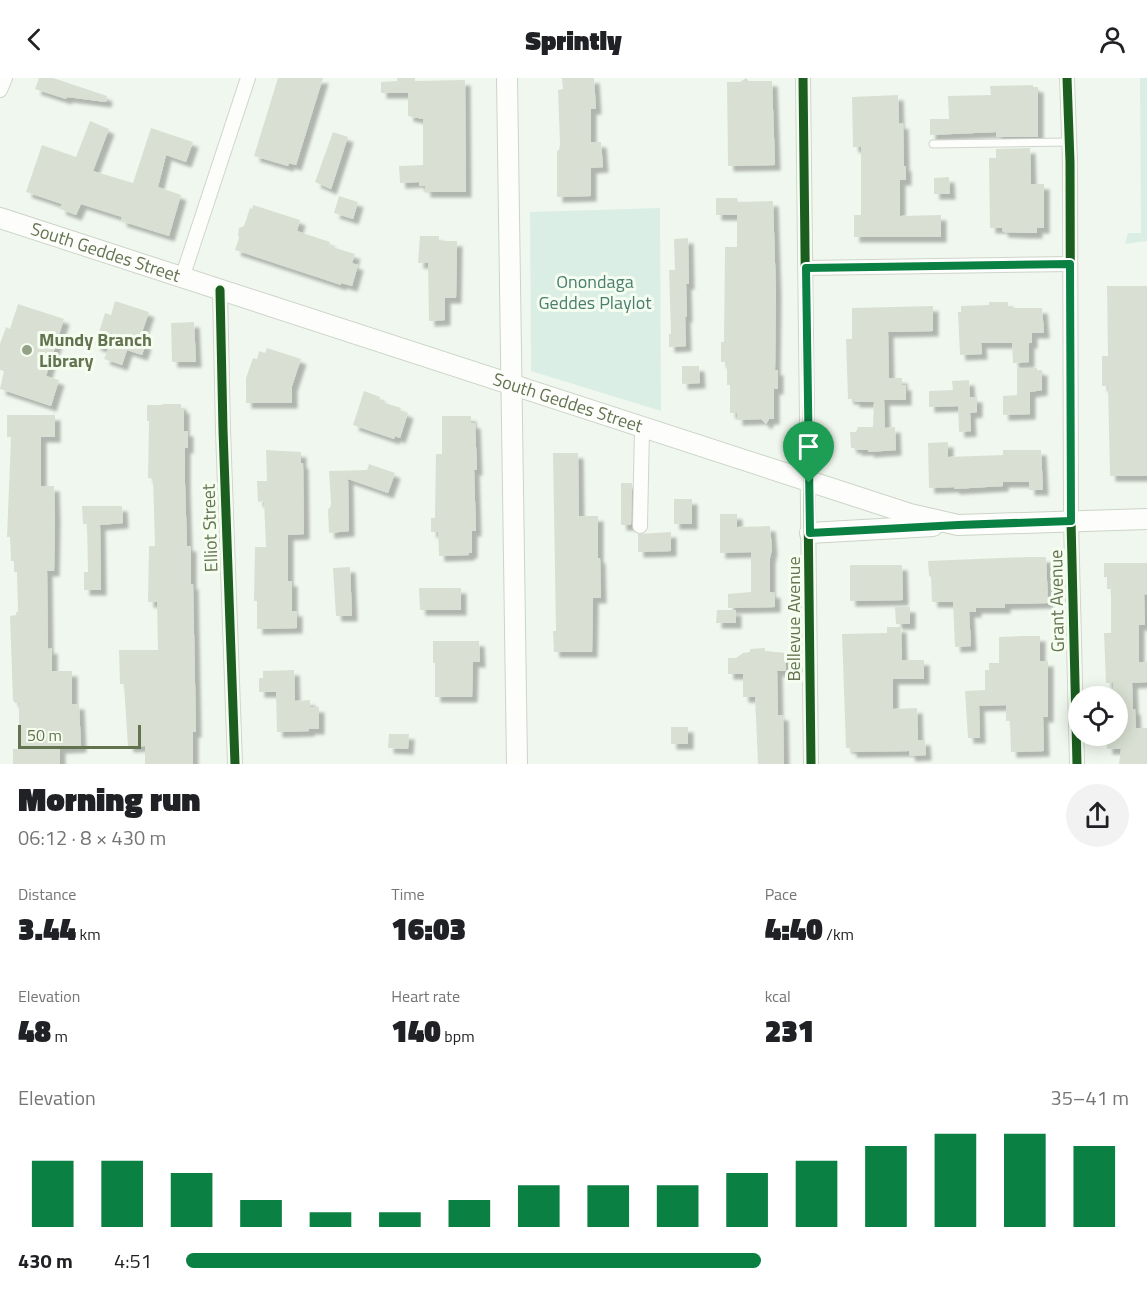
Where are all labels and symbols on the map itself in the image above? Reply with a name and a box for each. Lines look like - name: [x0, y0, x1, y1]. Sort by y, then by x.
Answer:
- street label: South Geddes Street: [27, 215, 185, 289]
- park label: Onondaga Geddes Playlot: [538, 268, 652, 316]
- place label: Mundy Branch Library: [39, 326, 152, 374]
- marker: Mundy Branch Library: [20, 343, 34, 357]
- street label: South Geddes Street: [490, 365, 647, 439]
- pin: [783, 421, 834, 483]
- street label: Elliot Street: [194, 483, 225, 573]
- street label: Grant Avenue: [1042, 550, 1071, 653]
- street label: Bellevue Avenue: [780, 556, 807, 682]
- scale bar: [18, 722, 141, 750]

